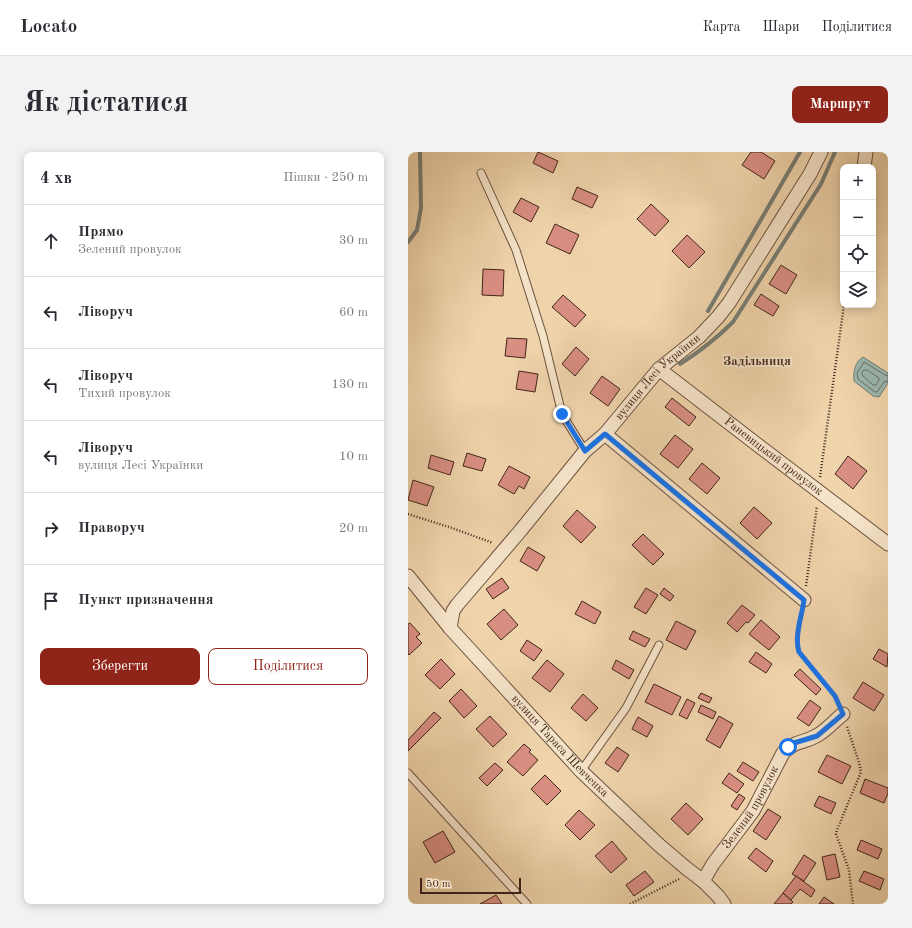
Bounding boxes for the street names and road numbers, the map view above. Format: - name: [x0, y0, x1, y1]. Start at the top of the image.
- street label: вулиця Лесі Українки: [613, 332, 703, 422]
- street label: Раневицький провулок: [722, 415, 825, 498]
- street label: вулиця Тараса Шевченка: [509, 693, 611, 799]
- street label: Зелений провулок: [720, 764, 781, 851]

